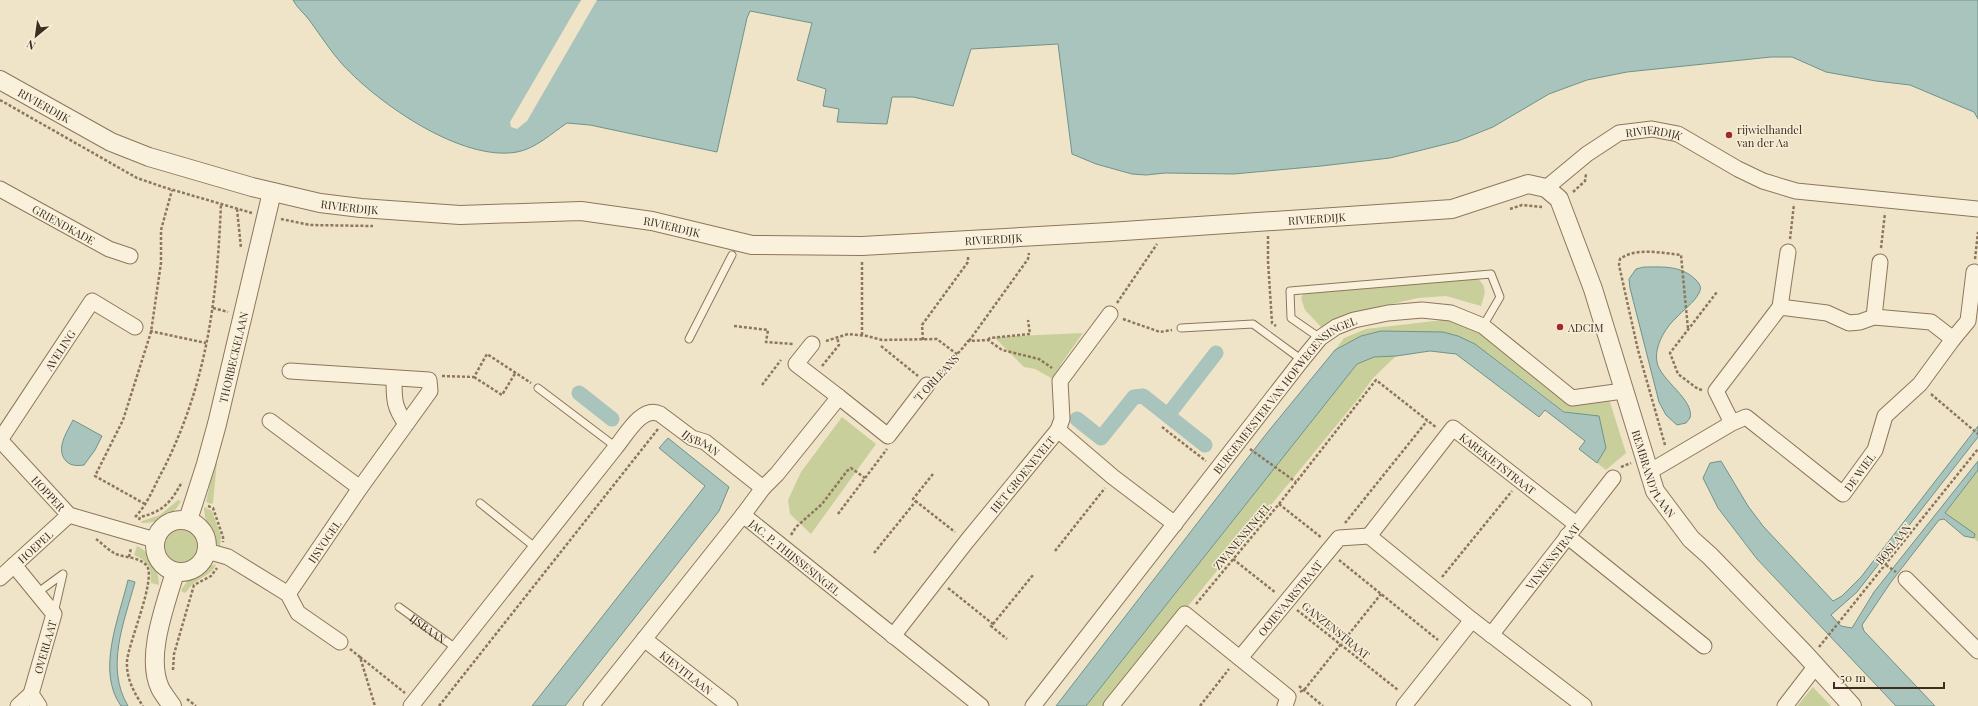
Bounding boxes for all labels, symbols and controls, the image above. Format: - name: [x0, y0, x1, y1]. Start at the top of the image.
- north arrow: [16, 16, 56, 56]
- text: N: [24, 37, 38, 54]
- street label: RIVIERDIJK: [16, 84, 74, 126]
- street label: RIVIERDIJK: [1625, 121, 1686, 143]
- place label: rijwielhandel van der Aa: [1736, 122, 1802, 150]
- marker: rijwielhandel van der Aa: [1724, 130, 1734, 140]
- street label: RIVIERDIJK: [320, 196, 380, 217]
- street label: GRIENDKADE: [30, 201, 98, 248]
- street label: RIVIERDIJK: [1288, 209, 1347, 227]
- street label: RIVIERDIJK: [643, 212, 703, 240]
- street label: RIVIERDIJK: [964, 229, 1024, 248]
- street label: THORBECKELAAN: [215, 310, 251, 404]
- street label: BURGEMEESTER VAN HOFWEGENSINGEL: [1209, 312, 1359, 477]
- place label: ADCIM: [1567, 320, 1604, 335]
- marker: ADCIM: [1555, 322, 1565, 332]
- street label: AVELING: [40, 327, 79, 374]
- street label: 'T ORLEANS: [910, 351, 962, 405]
- street label: IJSBAAN: [679, 426, 724, 459]
- street label: REMBRANDTLAAN: [1629, 428, 1680, 520]
- street label: KAREKIETSTRAAT: [1457, 429, 1539, 498]
- street label: HET GROENEVELT: [986, 433, 1058, 515]
- street label: DE WIEL: [1840, 449, 1878, 494]
- street label: HOPPER: [29, 472, 69, 515]
- street label: ZWANENSINGEL: [1210, 499, 1275, 573]
- street label: JAC. P. THIJSSESINGEL: [745, 515, 845, 599]
- street label: IJSVOGEL: [304, 516, 344, 566]
- street label: VINKENSTRAAT: [1521, 520, 1583, 593]
- street label: BOSLAAN: [1872, 520, 1914, 568]
- street label: HOEPEL: [14, 526, 56, 566]
- street label: OOIEVAARSTRAAT: [1254, 557, 1325, 639]
- street label: GANZENSTRAAT: [1299, 598, 1373, 662]
- street label: IJSBAAN: [407, 610, 450, 646]
- street label: OVERLAAT: [30, 618, 60, 676]
- street label: KIEVITLAAN: [657, 647, 716, 698]
- scale bar: [1834, 664, 1944, 690]
- text: 50 m: [1840, 669, 1866, 685]

